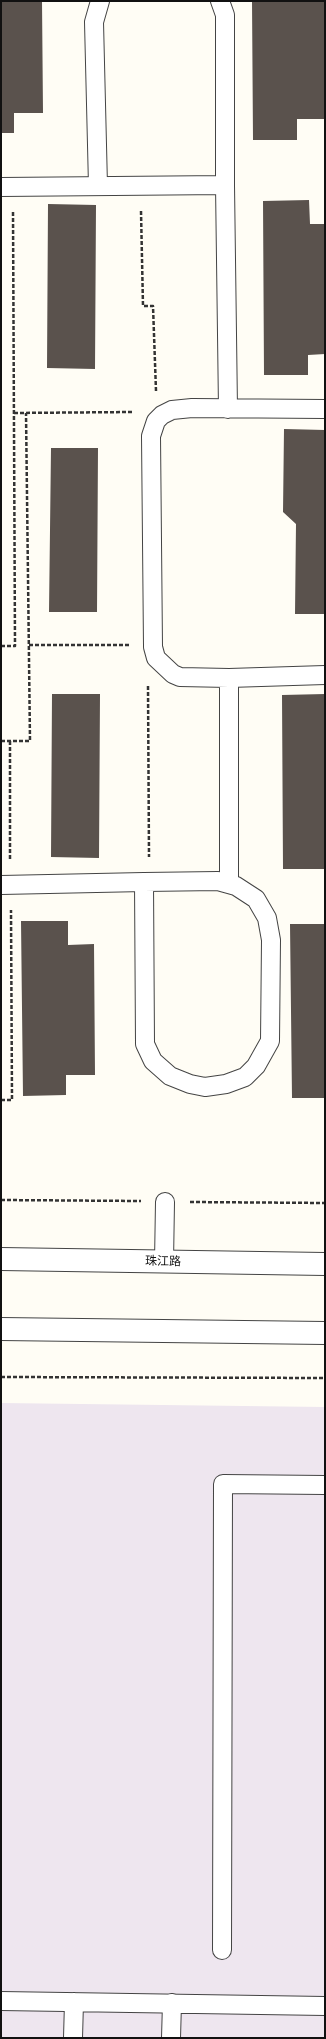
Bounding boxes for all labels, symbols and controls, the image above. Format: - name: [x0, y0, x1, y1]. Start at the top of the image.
- street label: 珠江路: [145, 1254, 181, 1270]

